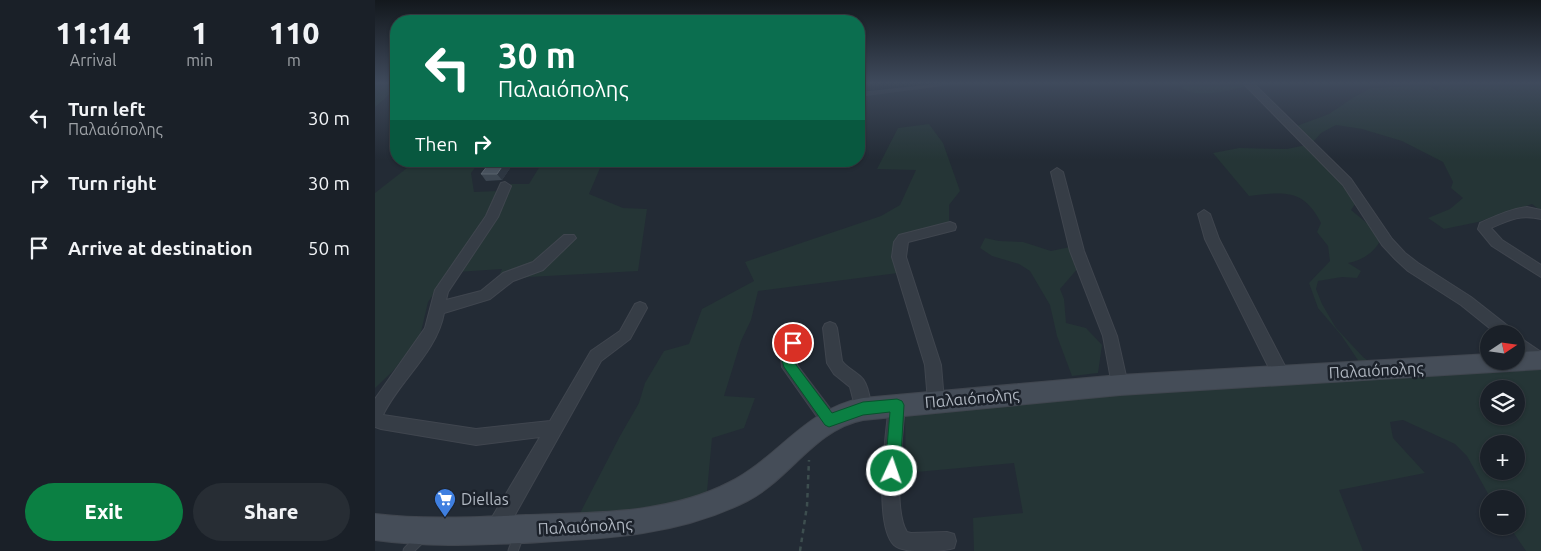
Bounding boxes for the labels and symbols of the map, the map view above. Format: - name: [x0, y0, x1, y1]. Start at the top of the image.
- pin: [772, 322, 814, 364]
- north arrow: [1480, 325, 1525, 370]
- street label: Παλαιόπολης: [1328, 359, 1424, 382]
- street label: Παλαιόπολης: [924, 385, 1020, 412]
- position arrow: [865, 444, 917, 496]
- supermarket icon: Diellas: [433, 487, 457, 518]
- place label: Diellas: [461, 490, 509, 508]
- street label: Παλαιόπολης: [537, 515, 633, 538]

